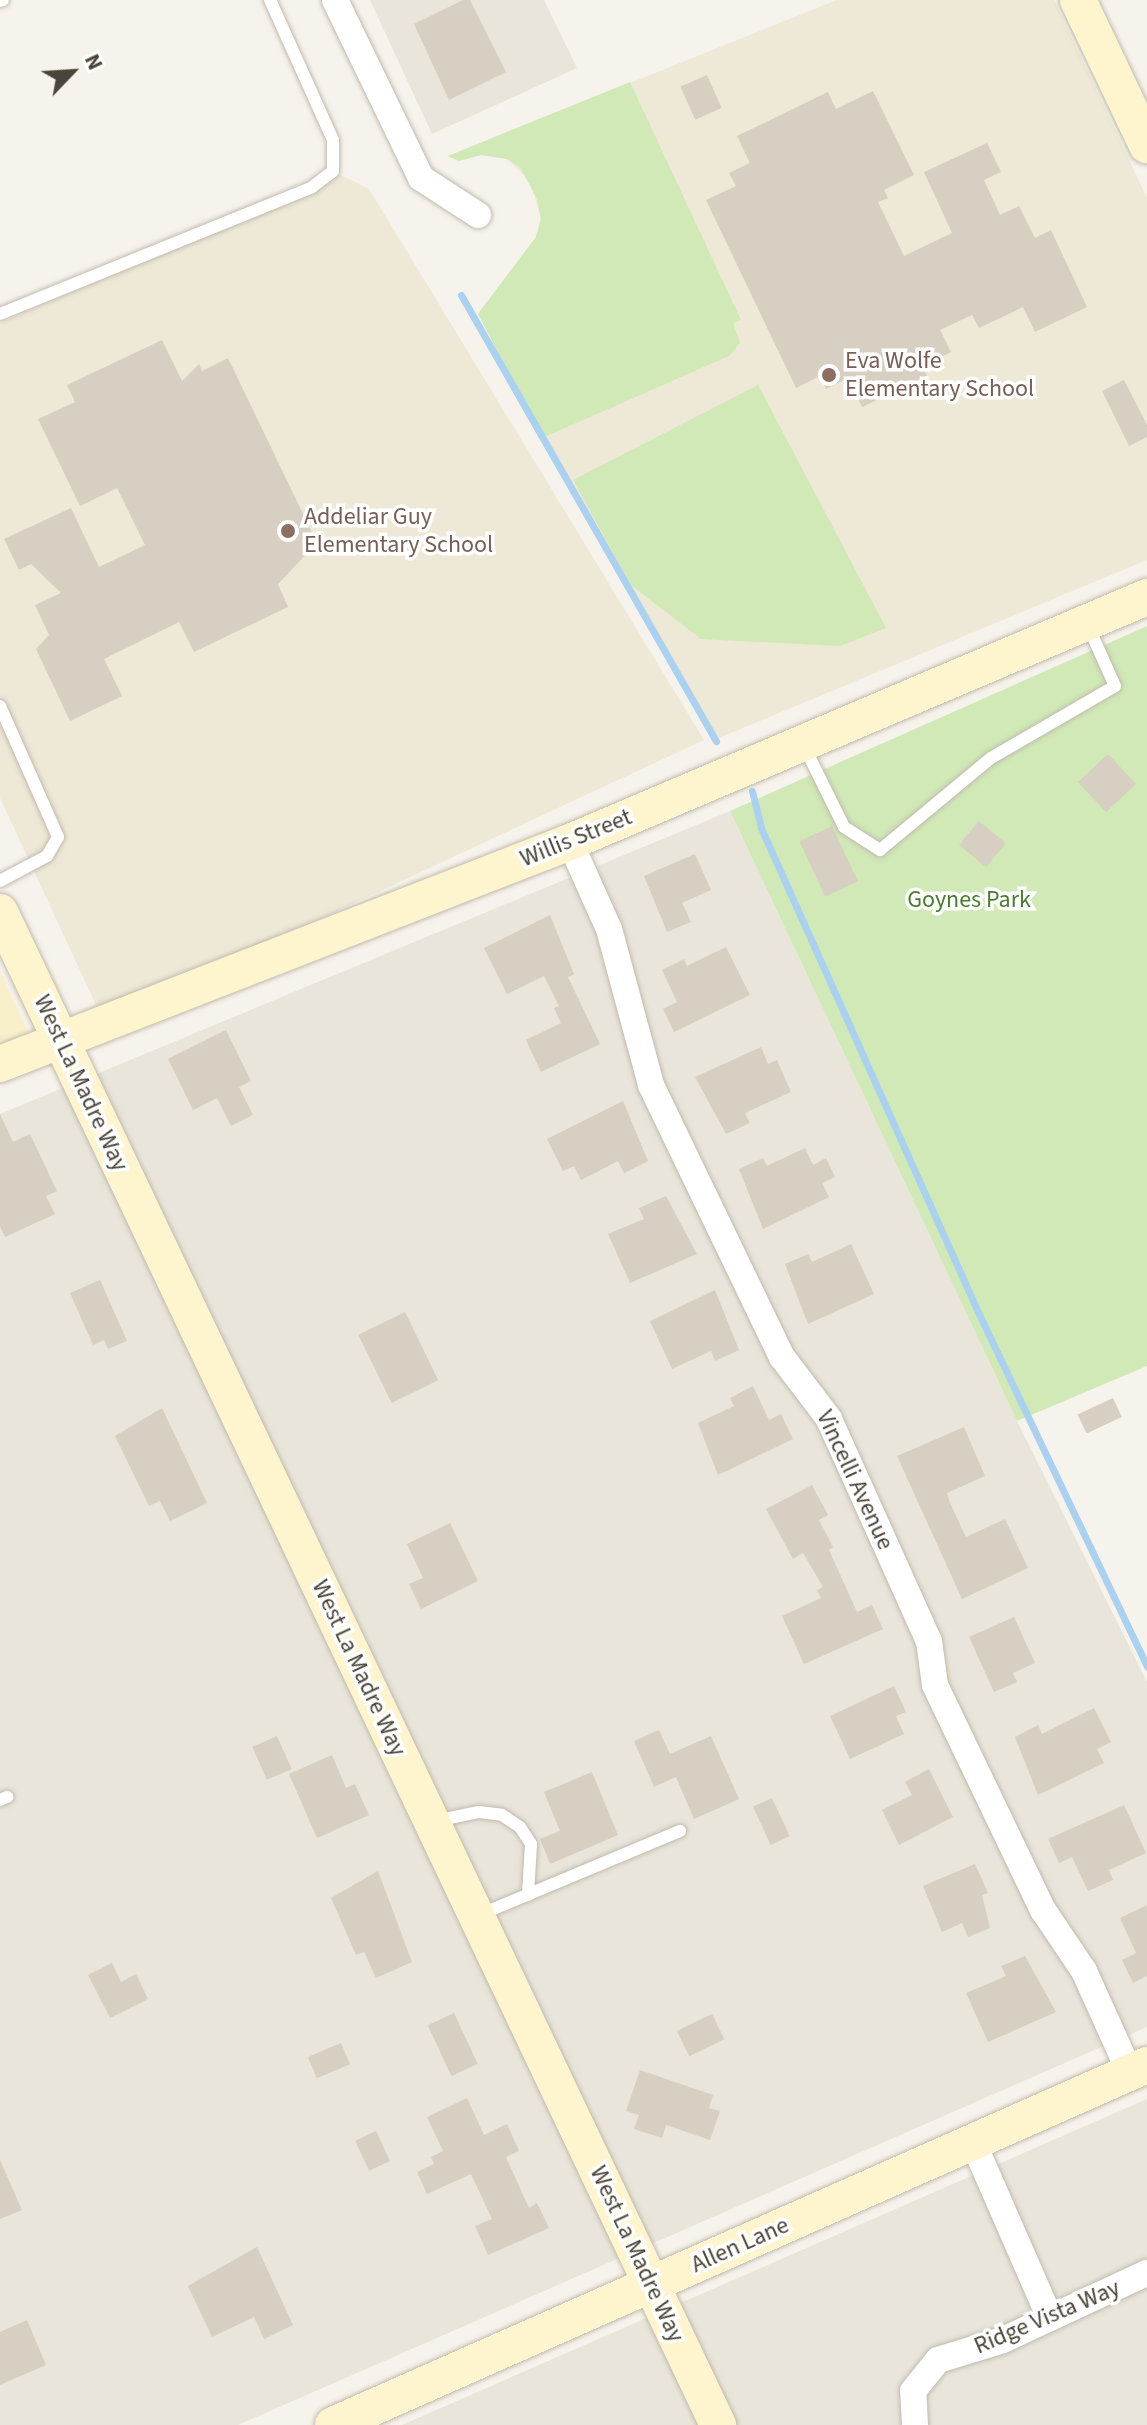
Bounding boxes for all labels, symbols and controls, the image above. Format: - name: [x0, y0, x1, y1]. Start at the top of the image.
- north arrow: [32, 32, 112, 112]
- text: N: [76, 48, 111, 75]
- place label: Eva Wolfe Elementary School: [845, 347, 1034, 403]
- marker: Eva Wolfe Elementary School: [820, 366, 838, 384]
- place label: Addeliar Guy Elementary School: [304, 503, 493, 559]
- marker: Addeliar Guy Elementary School: [279, 522, 297, 540]
- street label: Willis Street: [516, 803, 636, 873]
- park label: Goynes Park: [907, 886, 1031, 914]
- street label: West La Madre Way: [28, 990, 134, 1176]
- street label: Vincelli Avenue: [810, 1406, 900, 1554]
- street label: West La Madre Way: [306, 1575, 412, 1761]
- street label: West La Madre Way: [584, 2161, 690, 2347]
- street label: Allen Lane: [687, 2211, 793, 2279]
- street label: Ridge Vista Way: [970, 2273, 1124, 2361]

